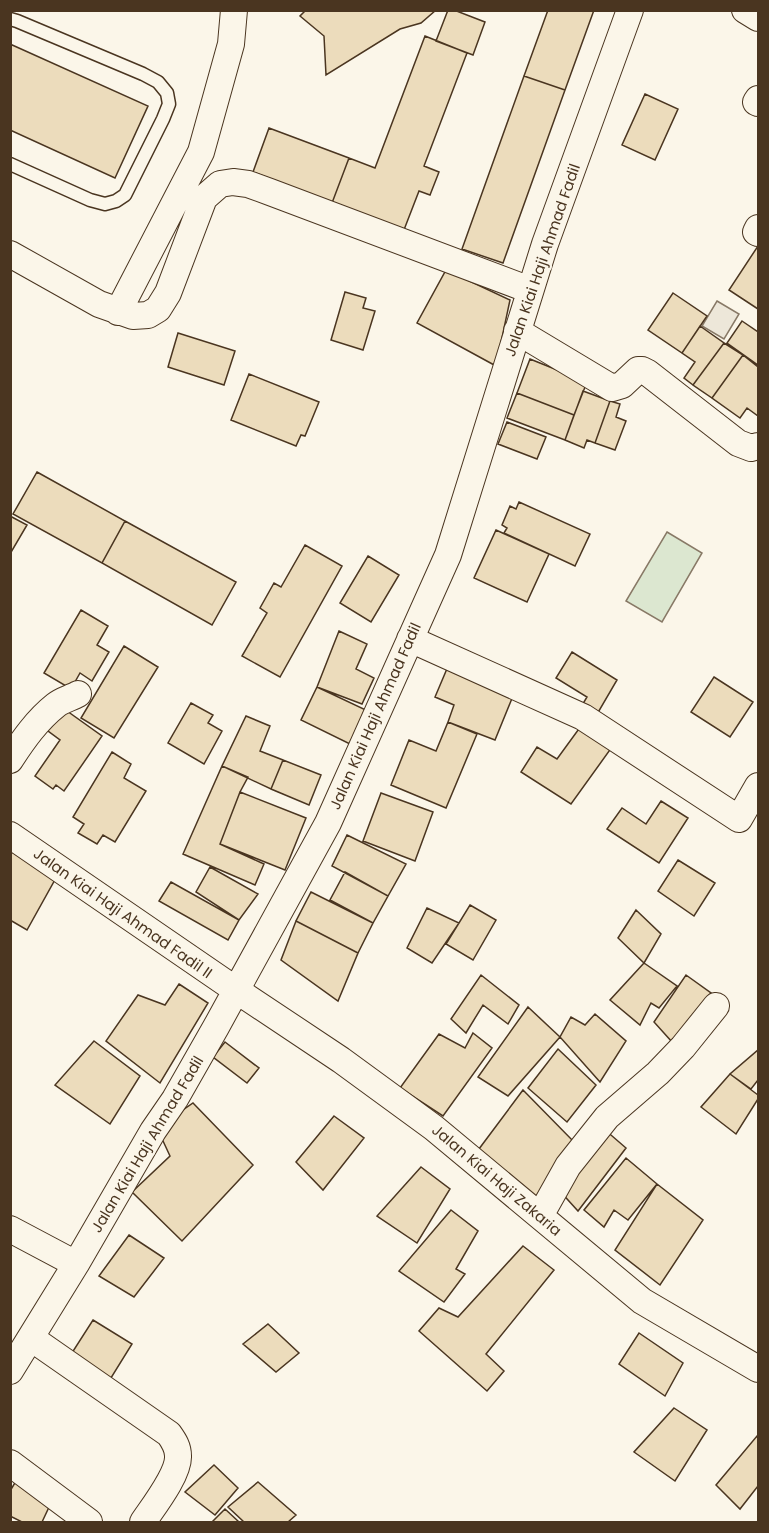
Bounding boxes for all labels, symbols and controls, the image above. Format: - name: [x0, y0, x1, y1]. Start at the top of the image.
- street label: Jalan Kiai Haji Ahmad Fadil: [499, 161, 585, 359]
- street label: Jalan Kiai Haji Ahmad Fadil: [324, 619, 426, 813]
- street label: Jalan Kiai Haji Ahmad Fadil II: [29, 843, 217, 983]
- street label: Jalan Kiai Haji Ahmad Fadil: [86, 1052, 208, 1236]
- street label: Jalan Kiai Haji Zakaria: [428, 1119, 566, 1241]

